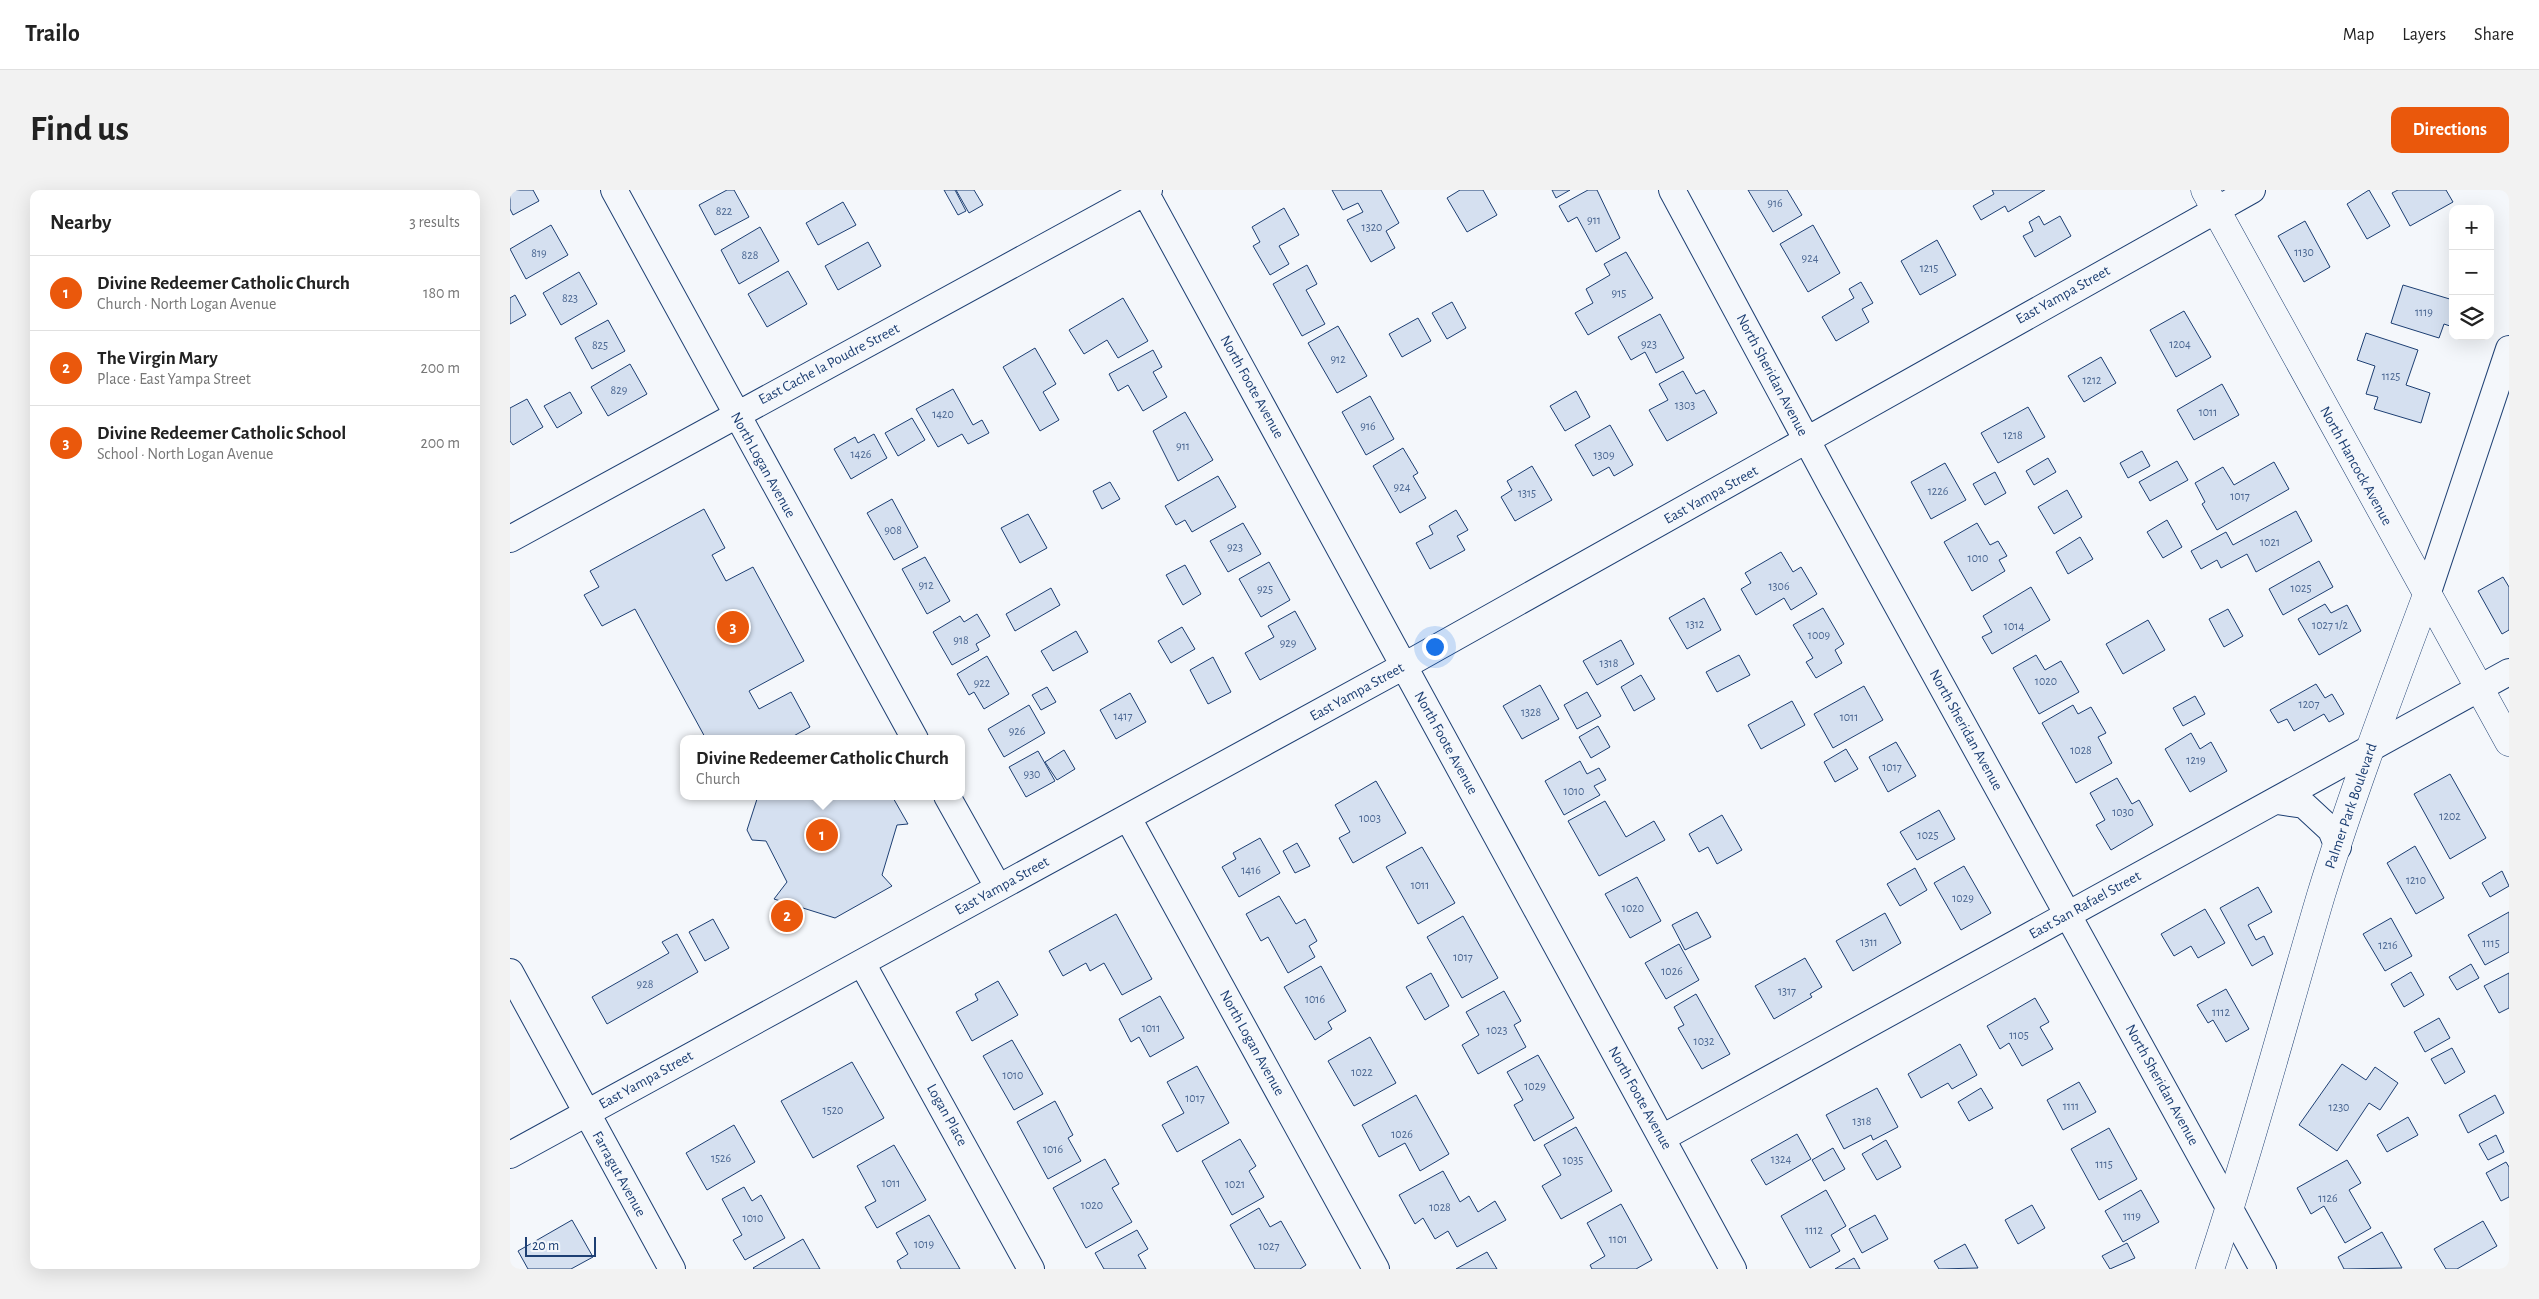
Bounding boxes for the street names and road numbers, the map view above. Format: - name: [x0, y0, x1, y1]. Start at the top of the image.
- street label: East Yampa Street: [2014, 263, 2113, 327]
- street label: North Sheridan Avenue: [1734, 312, 1811, 438]
- street label: East Cache la Poudre Street: [756, 320, 902, 407]
- street label: North Foote Avenue: [1217, 333, 1287, 441]
- street label: North Hancock Avenue: [2317, 404, 2395, 528]
- street label: North Logan Avenue: [728, 410, 798, 520]
- street label: East Yampa Street: [1662, 463, 1761, 527]
- street label: East Yampa Street: [1308, 660, 1407, 724]
- street label: North Sheridan Avenue: [1927, 667, 2005, 793]
- street label: North Foote Avenue: [1411, 689, 1481, 797]
- street label: Palmer Park Boulevard: [2322, 741, 2380, 871]
- street label: East Yampa Street: [953, 854, 1052, 918]
- street label: East San Rafael Street: [2027, 868, 2143, 942]
- street label: North Logan Avenue: [1217, 988, 1287, 1098]
- street label: North Sheridan Avenue: [2123, 1022, 2201, 1148]
- street label: North Foote Avenue: [1605, 1044, 1675, 1152]
- street label: East Yampa Street: [597, 1048, 696, 1112]
- street label: Logan Place: [924, 1081, 970, 1149]
- street label: Farragut Avenue: [589, 1129, 649, 1219]

